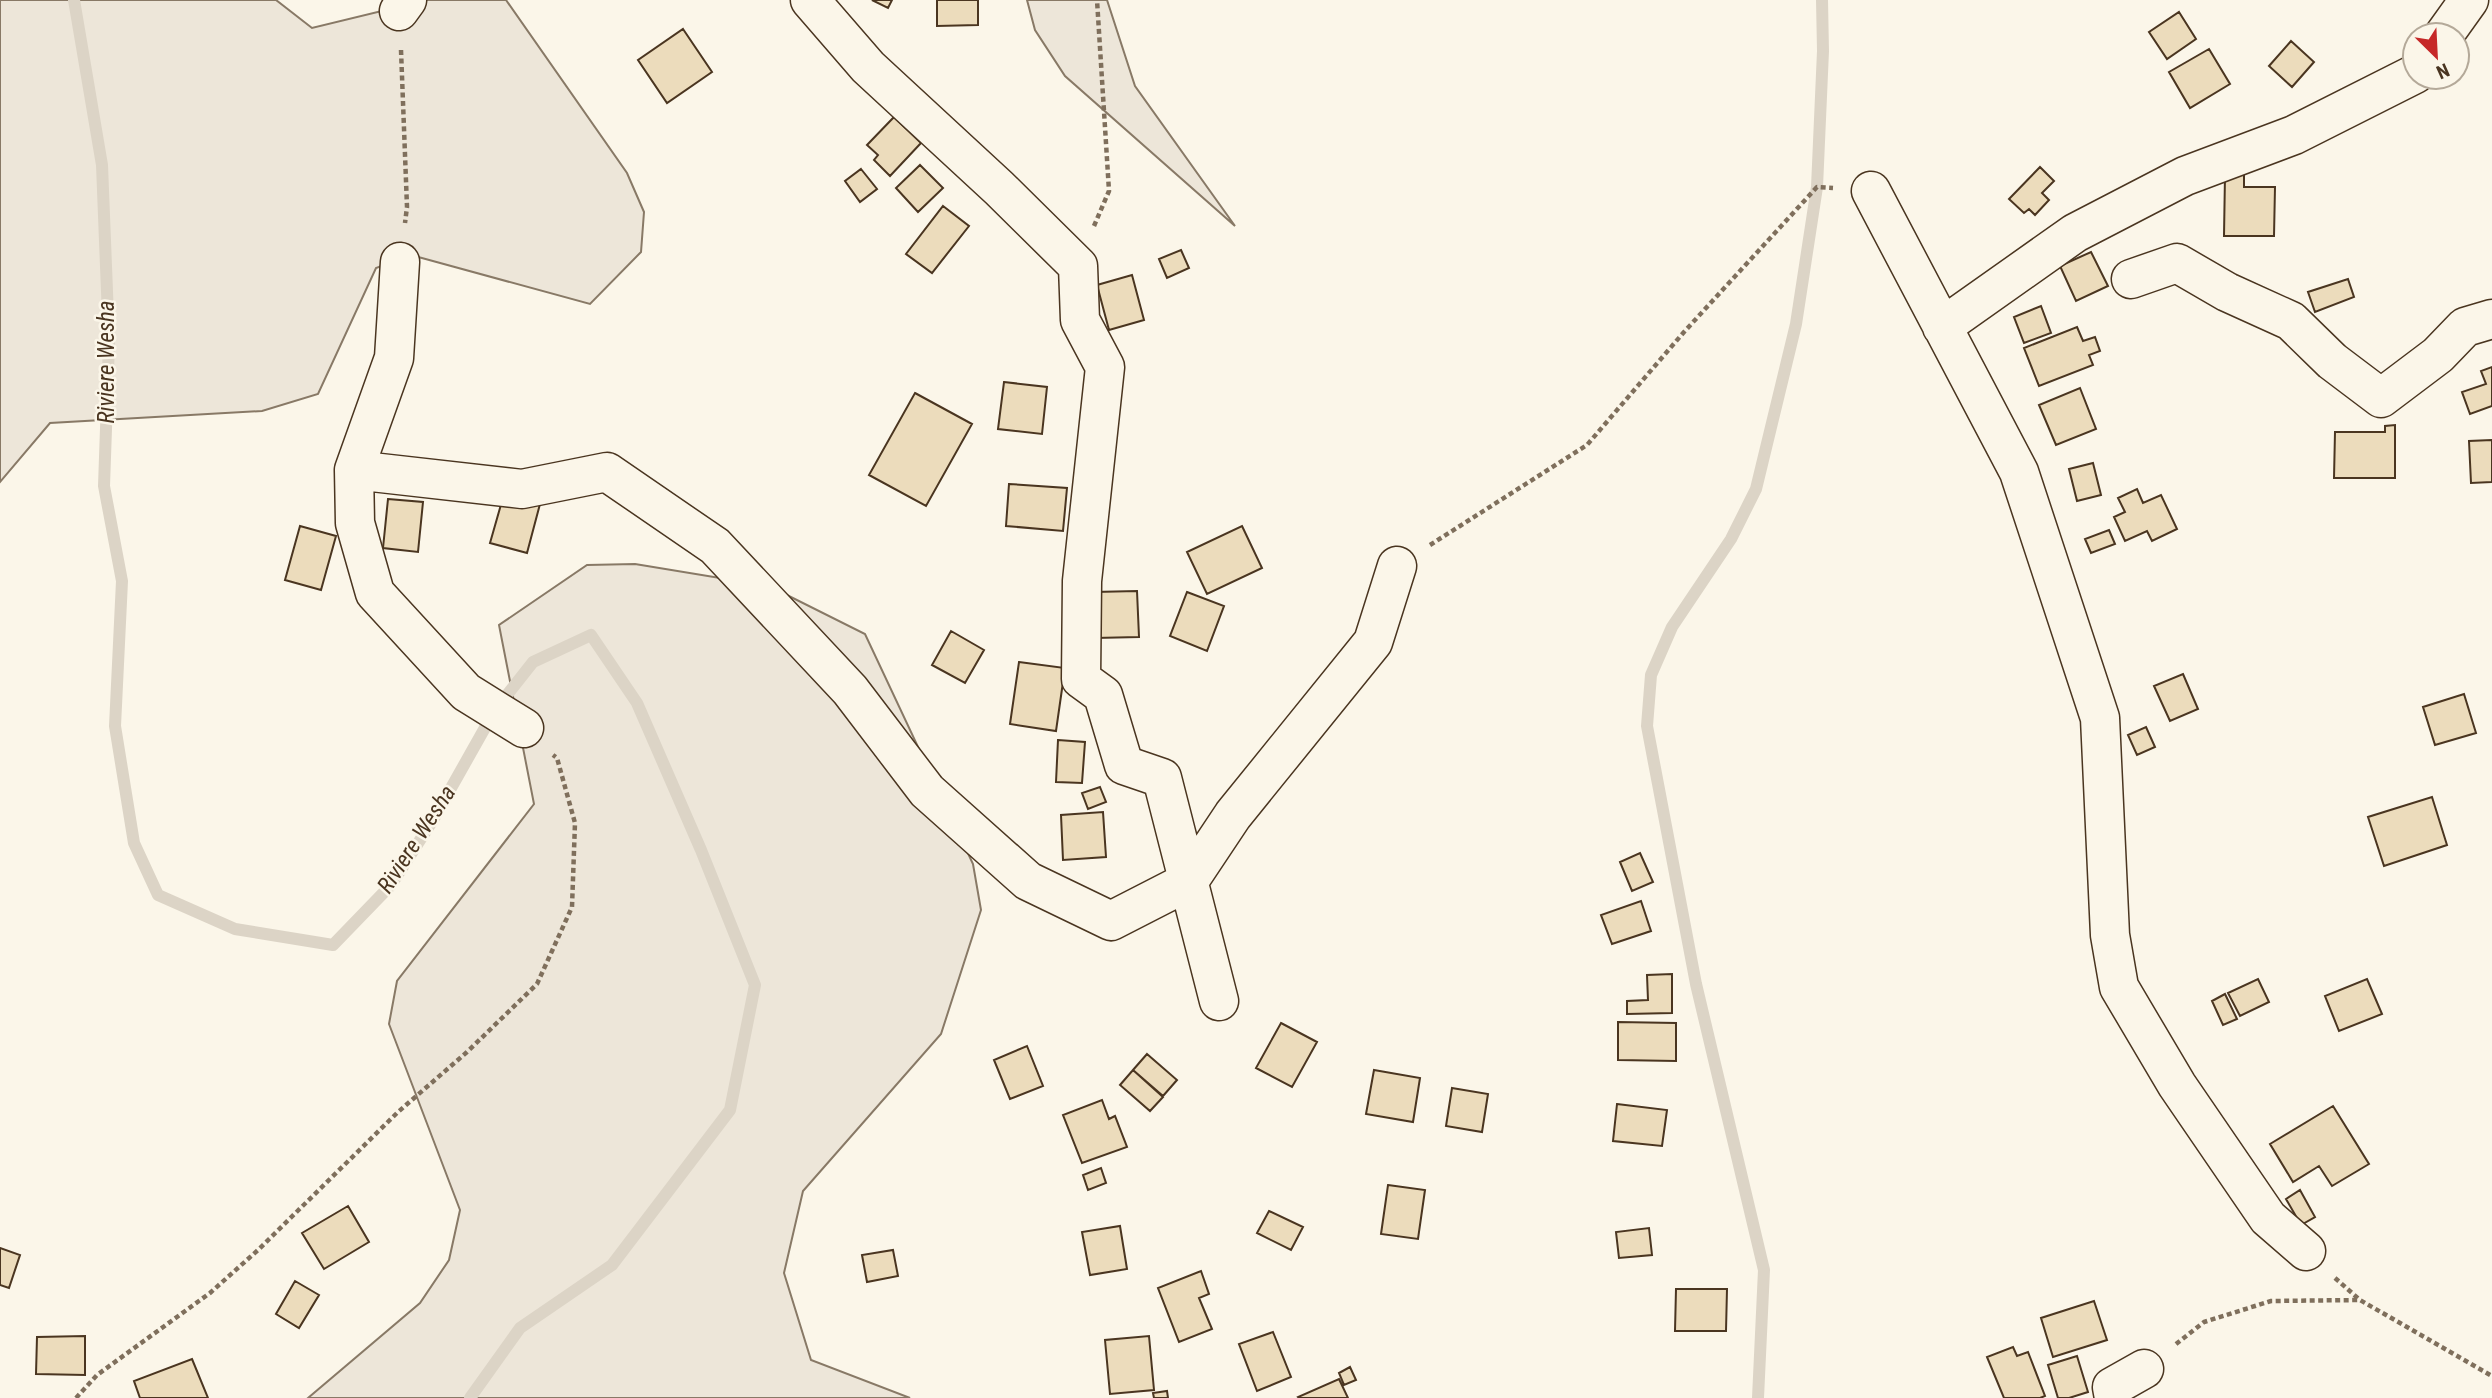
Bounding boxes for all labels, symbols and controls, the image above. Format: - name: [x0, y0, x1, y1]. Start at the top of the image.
- north arrow: [2401, 21, 2471, 91]
- text: N: [2433, 58, 2453, 84]
- water label: Riviere Wesha: [93, 300, 120, 424]
- water label: Riviere Wesha: [372, 780, 461, 898]

